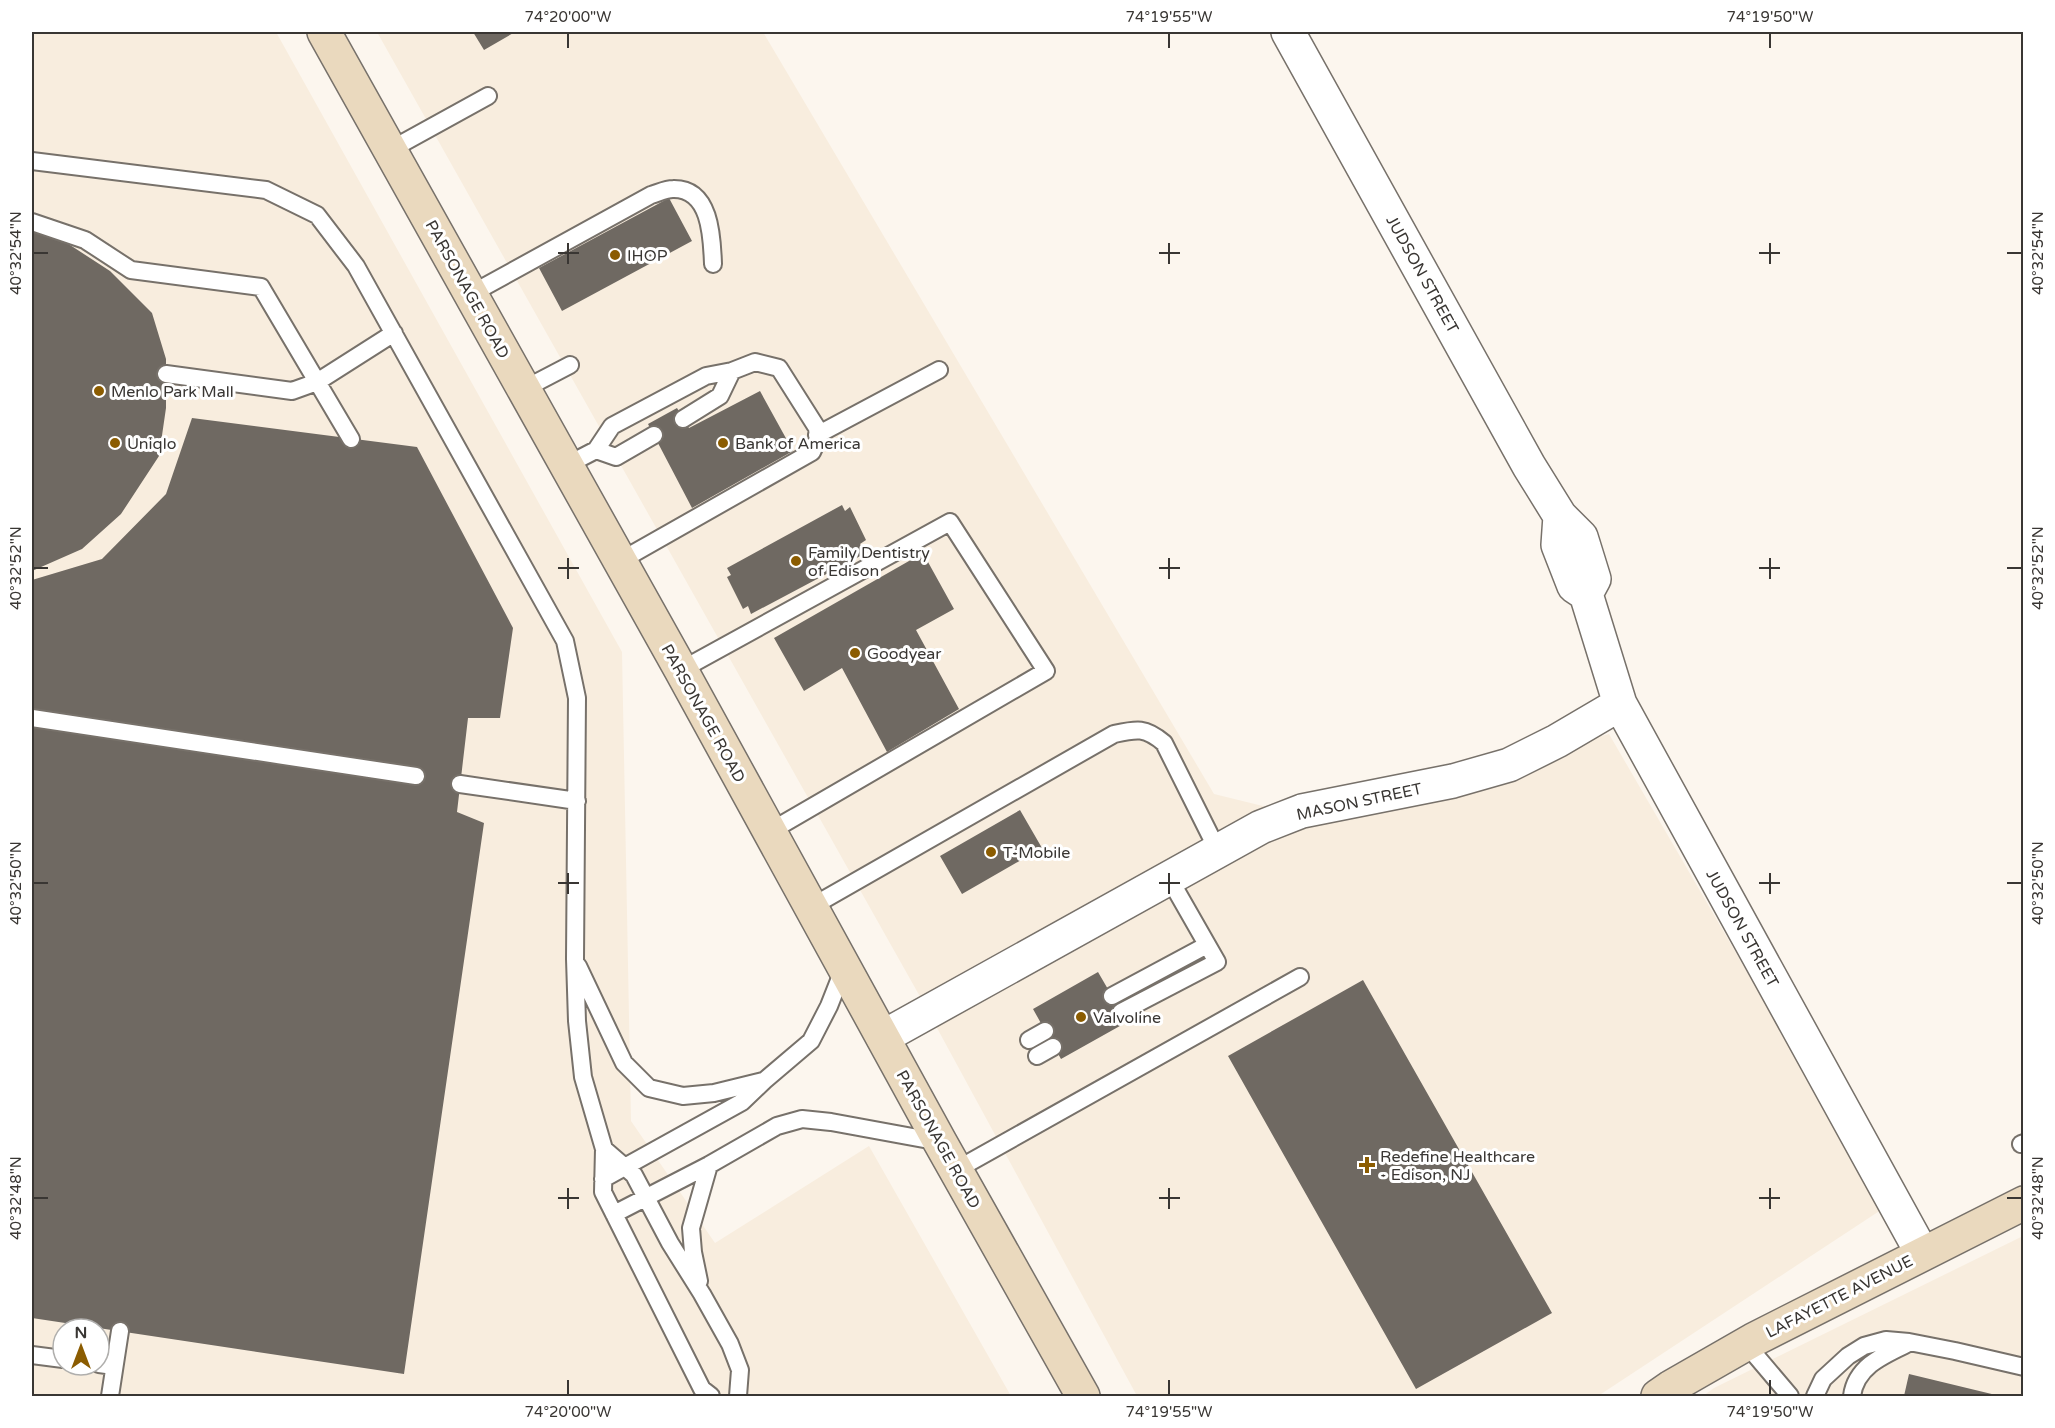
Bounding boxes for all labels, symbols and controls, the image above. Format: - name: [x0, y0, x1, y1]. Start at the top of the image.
- text: 74°20'00"W: [525, 8, 611, 26]
- text: 74°19'55"W: [1126, 8, 1212, 26]
- text: 74°19'50"W: [1727, 8, 1813, 26]
- text: 40°32'54"N: [7, 211, 25, 295]
- text: 40°32'54"N: [2029, 211, 2047, 295]
- street label: JUDSON STREET: [1381, 212, 1463, 337]
- street label: PARSONAGE ROAD: [421, 217, 514, 362]
- place label: IHOP: [627, 246, 668, 266]
- marker: IHOP: [608, 248, 622, 262]
- place label: Menlo Park Mall: [111, 382, 234, 402]
- marker: Menlo Park Mall: [92, 384, 106, 398]
- place label: Uniqlo: [127, 434, 176, 454]
- place label: Bank of America: [735, 434, 861, 454]
- marker: Uniqlo: [108, 436, 122, 450]
- marker: Bank of America: [716, 436, 730, 450]
- text: 40°32'52"N: [7, 526, 25, 610]
- text: 40°32'52"N: [2029, 526, 2047, 610]
- place label: Family Dentistry of Edison: [808, 543, 930, 581]
- marker: Family Dentistry of Edison: [789, 554, 803, 568]
- street label: PARSONAGE ROAD: [657, 641, 750, 786]
- place label: Goodyear: [867, 644, 942, 664]
- marker: Goodyear: [848, 646, 862, 660]
- street label: MASON STREET: [1295, 779, 1424, 825]
- text: 40°32'50"N: [7, 841, 25, 925]
- text: 40°32'50"N: [2029, 841, 2047, 925]
- place label: T-Mobile: [1003, 843, 1070, 863]
- marker: T-Mobile: [984, 845, 998, 859]
- street label: JUDSON STREET: [1701, 866, 1783, 991]
- place label: Valvoline: [1093, 1008, 1161, 1028]
- marker: Valvoline: [1074, 1010, 1088, 1024]
- street label: PARSONAGE ROAD: [892, 1067, 985, 1212]
- place label: Redefine Healthcare - Edison, NJ: [1380, 1147, 1535, 1185]
- text: 40°32'48"N: [7, 1156, 25, 1240]
- marker: Redefine Healthcare - Edison, NJ: [1358, 1156, 1376, 1174]
- text: 40°32'48"N: [2029, 1156, 2047, 1240]
- street label: LAFAYETTE AVENUE: [1762, 1251, 1916, 1343]
- north arrow: [51, 1317, 111, 1377]
- text: N: [75, 1323, 87, 1343]
- text: 74°20'00"W: [525, 1403, 611, 1421]
- text: 74°19'55"W: [1126, 1403, 1212, 1421]
- text: 74°19'50"W: [1727, 1403, 1813, 1421]

